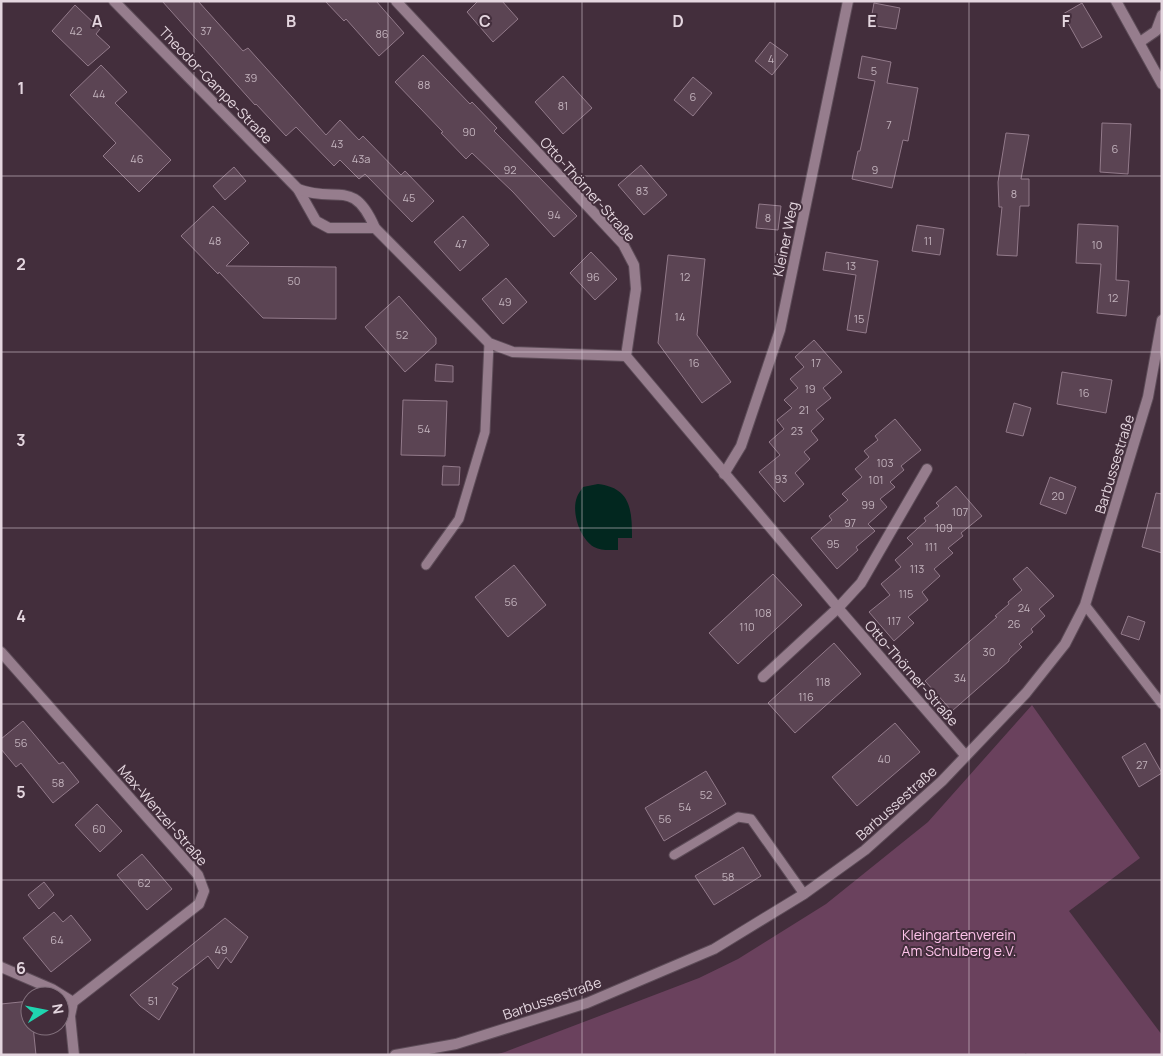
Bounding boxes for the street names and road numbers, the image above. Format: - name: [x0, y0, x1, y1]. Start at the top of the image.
- street label: Theodor-Gampe-Straße: [155, 22, 277, 148]
- street label: Otto-Thörner-Straße: [536, 133, 640, 245]
- street label: Kleiner Weg: [768, 200, 802, 278]
- street label: Barbussestraße: [1090, 412, 1138, 516]
- street label: Otto-Thörner-Straße: [861, 616, 963, 730]
- street label: Max-Wenzel-Straße: [114, 760, 212, 870]
- street label: Barbussestraße: [851, 761, 941, 845]
- street label: Barbussestraße: [500, 972, 604, 1024]

